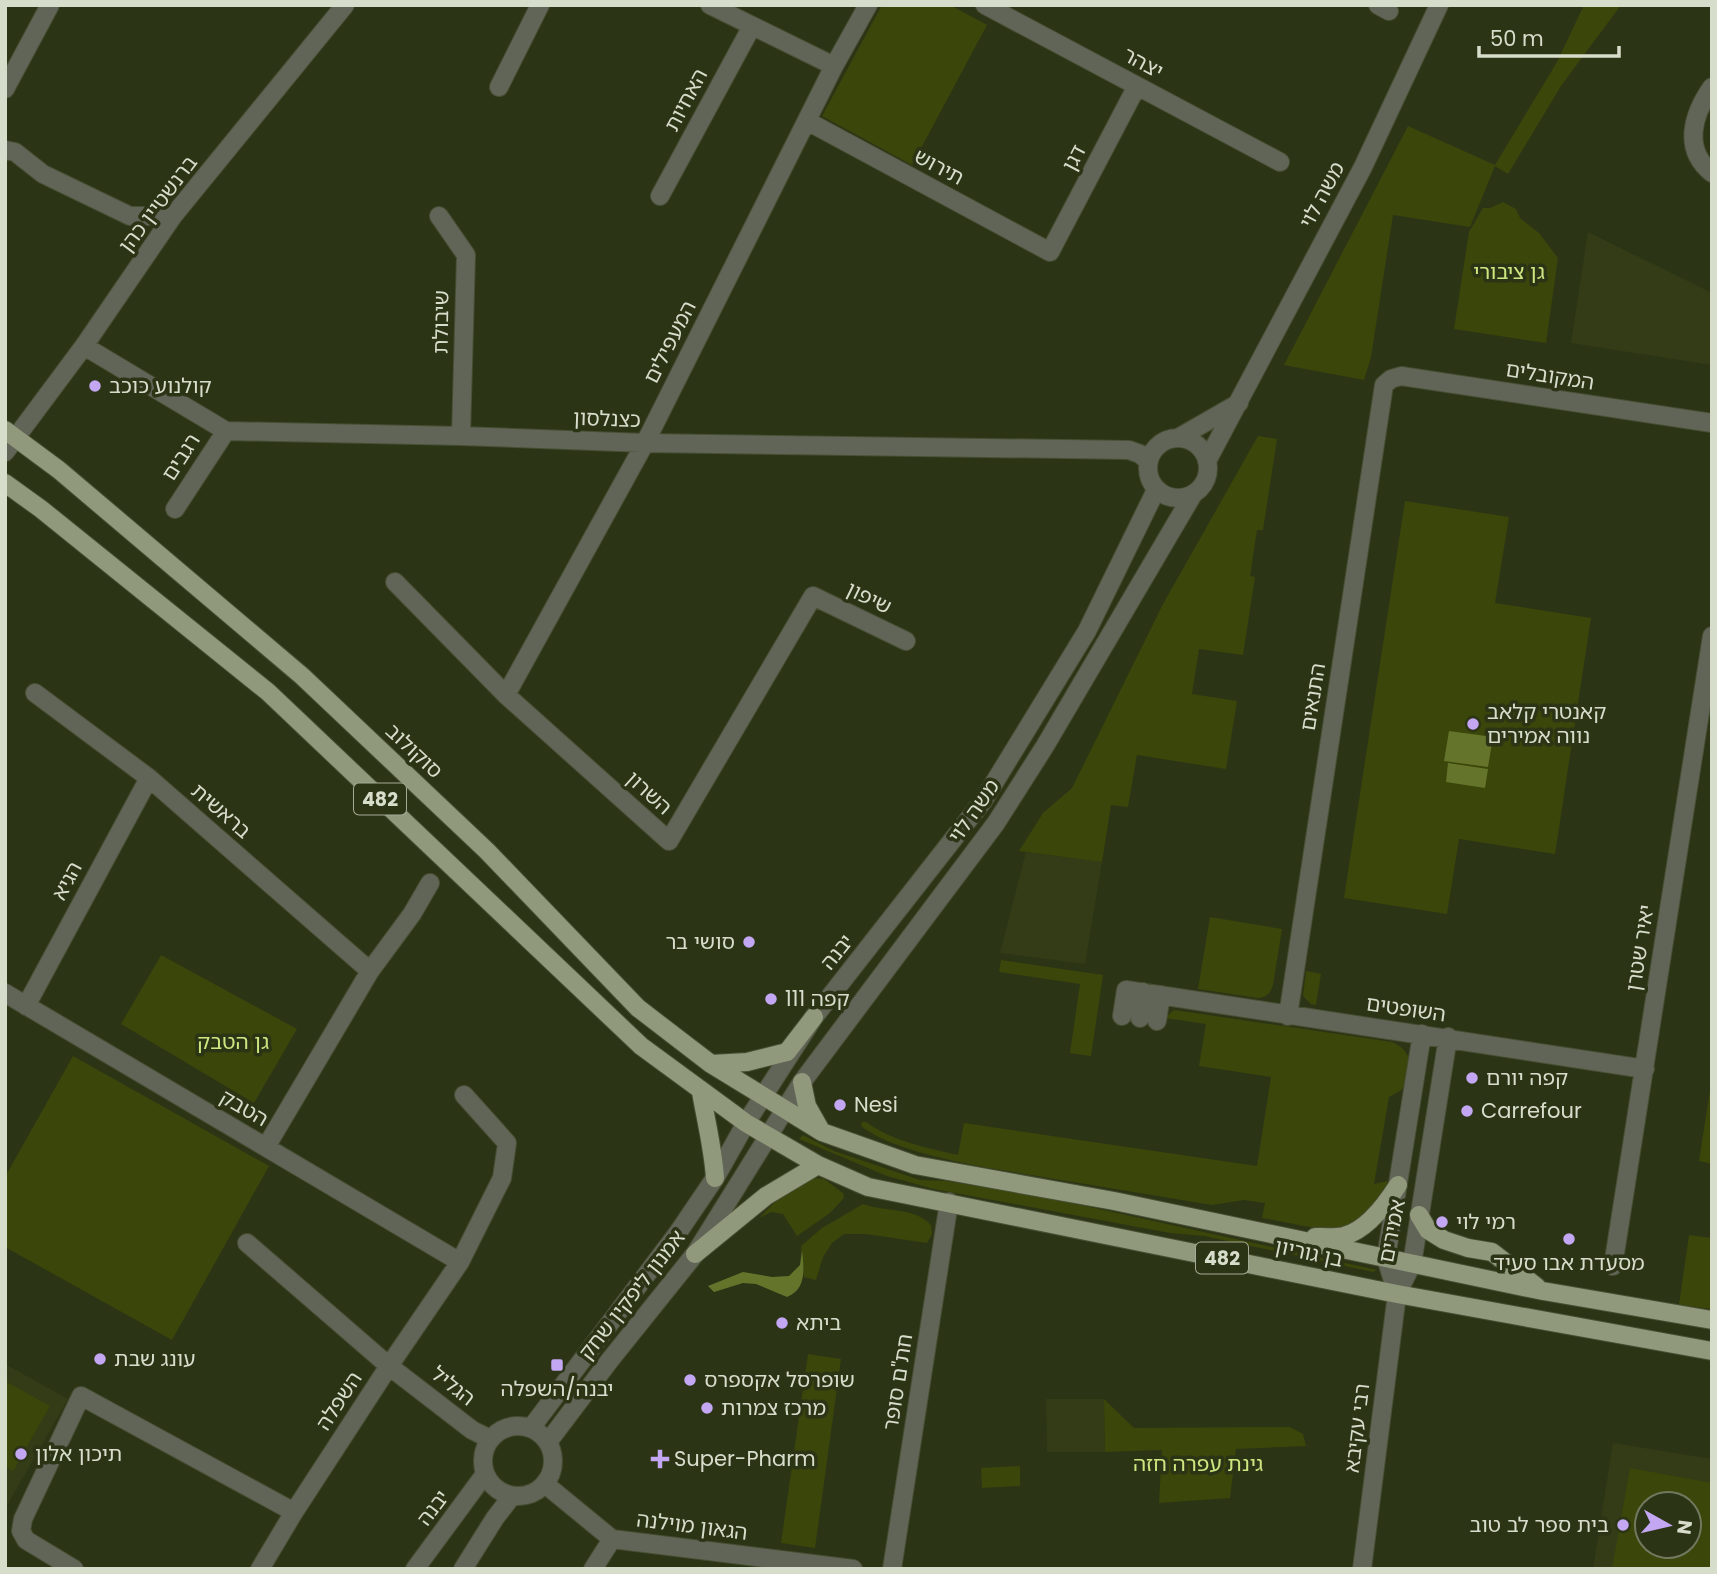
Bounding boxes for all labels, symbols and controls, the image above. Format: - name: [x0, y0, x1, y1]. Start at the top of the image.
- scale bar: [1479, 14, 1619, 58]
- text: 50 m: [1490, 24, 1544, 53]
- street label: יצהר: [1118, 40, 1169, 85]
- street label: האחיות: [657, 63, 714, 136]
- street label: דגן: [1055, 139, 1093, 176]
- street label: תירוש: [909, 141, 969, 192]
- street label: ברנשטיין כהן: [111, 149, 204, 258]
- street label: משה לוי: [1292, 156, 1351, 233]
- park label: גן ציבורי: [1473, 257, 1545, 286]
- street label: שיבולת: [425, 290, 456, 354]
- street label: המעפילים: [636, 295, 703, 388]
- street label: המקובלים: [1504, 354, 1596, 397]
- place label: קולנוע כוכב: [109, 371, 212, 400]
- marker: קולנוע כוכב: [87, 378, 103, 394]
- street label: כצנלסון: [573, 403, 641, 434]
- street label: רגבים: [155, 428, 207, 486]
- street label: שיפון: [842, 574, 897, 621]
- street label: התנאים: [1293, 661, 1332, 733]
- place label: קאנטרי קלאב נווה אמירים: [1487, 697, 1606, 750]
- marker: קאנטרי קלאב נווה אמירים: [1465, 716, 1481, 732]
- street label: סוקולוב: [379, 717, 449, 785]
- street label: השרון: [620, 764, 679, 821]
- street label: משה לוי: [941, 773, 1006, 848]
- street label: בראשית: [185, 776, 258, 845]
- road number: 482: [354, 784, 406, 814]
- street label: הגיא: [44, 856, 89, 905]
- street label: יאיר שטרן: [1618, 902, 1661, 993]
- place label: סושי בר: [666, 927, 735, 956]
- street label: יבנה: [813, 928, 860, 976]
- marker: סושי בר: [741, 934, 757, 950]
- place label: קפה 111: [785, 984, 850, 1013]
- street label: השופטים: [1364, 989, 1448, 1028]
- marker: קפה 111: [763, 991, 779, 1007]
- park label: גן הטבק: [197, 1027, 269, 1056]
- place label: קפה יורם: [1486, 1063, 1568, 1092]
- marker: קפה יורם: [1464, 1070, 1480, 1086]
- street label: הטבק: [215, 1082, 274, 1133]
- place label: Nesi: [854, 1090, 898, 1119]
- place label: Carrefour: [1481, 1096, 1582, 1125]
- marker: Nesi: [832, 1097, 848, 1113]
- marker: Carrefour: [1459, 1103, 1475, 1119]
- street label: אמירים: [1371, 1197, 1412, 1265]
- place label: רמי לוי: [1456, 1207, 1516, 1236]
- marker: רמי לוי: [1434, 1214, 1450, 1230]
- street label: אמנון ליפקין שחק: [572, 1224, 692, 1366]
- street label: בן גוריון: [1272, 1231, 1346, 1274]
- marker: מסעדת אבו סעיד: [1561, 1231, 1577, 1247]
- road number: 482: [1196, 1242, 1248, 1274]
- place label: מסעדת אבו סעיד: [1493, 1248, 1645, 1277]
- place label: ביתא: [796, 1308, 841, 1337]
- marker: ביתא: [774, 1315, 790, 1331]
- street label: חת"ם סופר: [876, 1332, 919, 1432]
- place label: עונג שבת: [114, 1344, 195, 1373]
- marker: עונג שבת: [92, 1351, 108, 1367]
- marker: יבנה/השפלה: [549, 1357, 565, 1373]
- street label: הגליל: [425, 1359, 481, 1412]
- place label: שופרסל אקספרס: [704, 1365, 855, 1394]
- street label: השפלה: [309, 1366, 368, 1436]
- marker: שופרסל אקספרס: [682, 1372, 698, 1388]
- place label: יבנה/השפלה: [501, 1374, 613, 1403]
- street label: רבי עקיבא: [1337, 1382, 1376, 1474]
- place label: מרכז צמרות: [721, 1393, 826, 1422]
- marker: מרכז צמרות: [699, 1400, 715, 1416]
- place label: תיכון אלון: [35, 1439, 122, 1468]
- place label: Super-Pharm: [674, 1444, 816, 1473]
- marker: תיכון אלון: [13, 1446, 29, 1462]
- park label: גינת עפרה חזה: [1133, 1449, 1263, 1478]
- marker: Super-Pharm: [652, 1451, 668, 1467]
- street label: יבנה: [410, 1484, 456, 1532]
- north arrow: [1633, 1490, 1703, 1560]
- street label: הגאון מוילנה: [635, 1504, 749, 1547]
- place label: בית ספר לב טוב: [1470, 1510, 1609, 1539]
- marker: בית ספר לב טוב: [1615, 1517, 1631, 1533]
- text: N: [1670, 1518, 1699, 1536]

